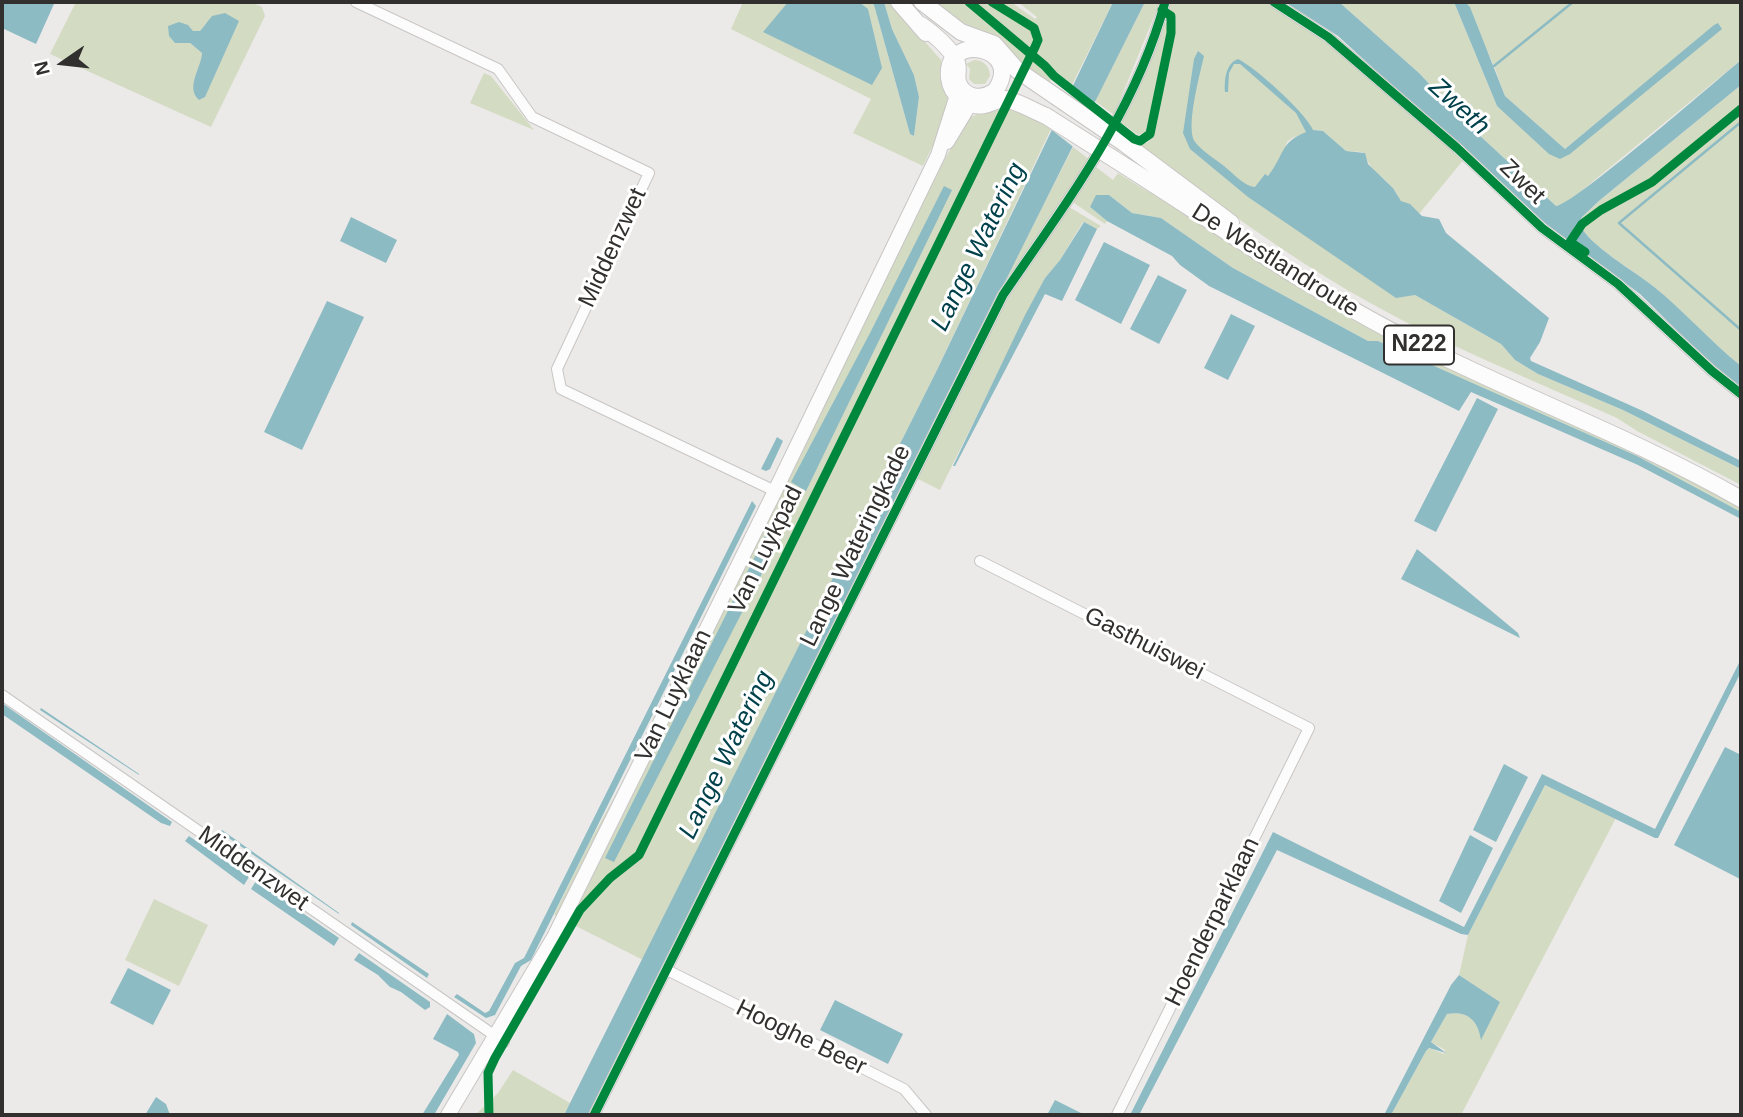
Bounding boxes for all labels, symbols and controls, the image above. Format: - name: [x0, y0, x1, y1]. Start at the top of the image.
- north arrow: [28, 28, 98, 98]
- text: N: [30, 59, 54, 77]
- water label: Zweth: [1422, 72, 1496, 142]
- street label: Zwet: [1493, 154, 1551, 210]
- water label: Lange Watering: [925, 158, 1033, 336]
- street label: Middenzwet: [573, 184, 653, 312]
- street label: De Westlandroute: [1186, 198, 1364, 324]
- road number: N222: [1384, 326, 1454, 364]
- street label: Lange Wateringkade: [795, 441, 917, 651]
- street label: Van Luykpad: [723, 482, 809, 618]
- street label: Gasthuiswei: [1079, 601, 1209, 687]
- street label: Van Luyklaan: [630, 625, 718, 767]
- water label: Lange Watering: [673, 666, 781, 844]
- street label: Middenzwet: [192, 820, 314, 918]
- street label: Hoenderparklaan: [1160, 833, 1266, 1011]
- street label: Hooghe Beer: [731, 994, 871, 1082]

